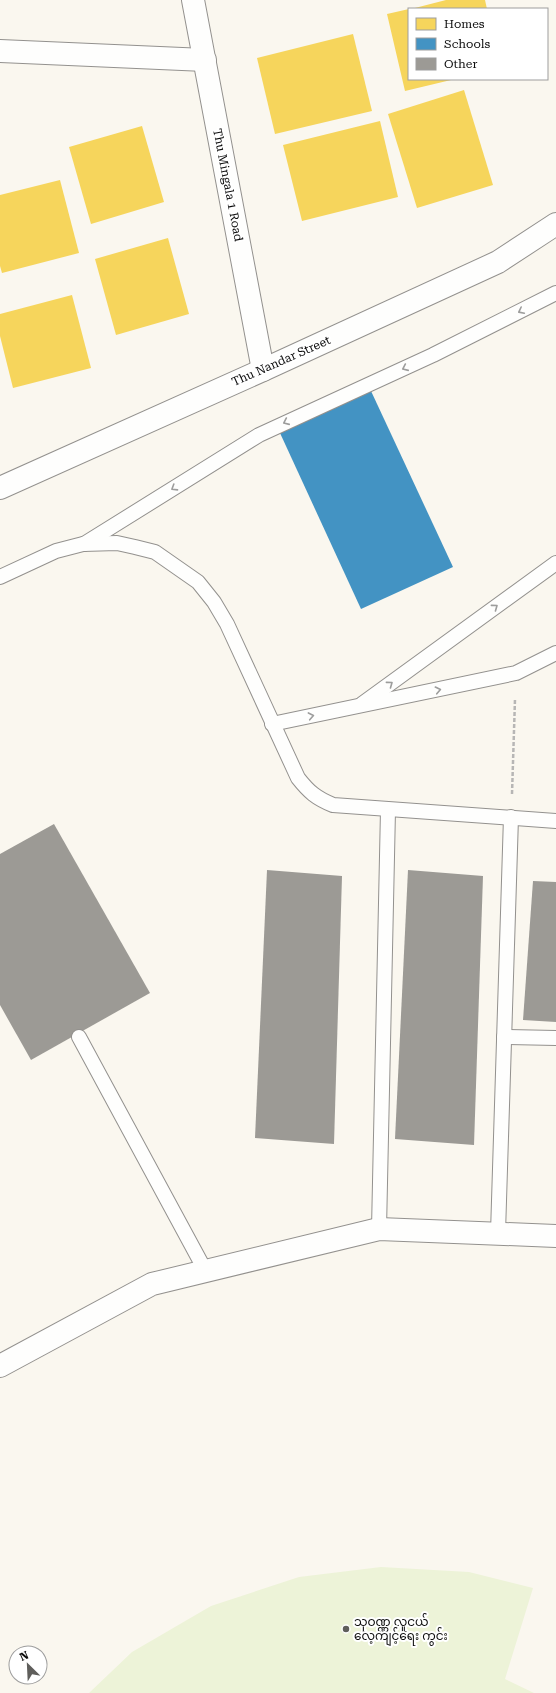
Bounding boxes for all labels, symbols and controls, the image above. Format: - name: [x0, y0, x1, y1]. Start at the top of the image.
- legend: [408, 8, 548, 80]
- text: Homes: [444, 17, 485, 31]
- text: Schools: [444, 37, 491, 51]
- text: Other: [444, 57, 477, 71]
- street label: Thu Mingala 1 Road: [210, 127, 246, 243]
- one-way arrow: [518, 306, 525, 314]
- street label: Thu Nandar Street: [230, 333, 333, 389]
- one-way arrow: [401, 363, 409, 371]
- one-way arrow: [283, 417, 291, 425]
- one-way arrow: [171, 483, 178, 490]
- one-way arrow: [490, 605, 497, 612]
- one-way arrow: [385, 681, 392, 688]
- one-way arrow: [435, 686, 441, 694]
- one-way arrow: [307, 713, 314, 721]
- place label: သုဝဏ္ဏ လူငယ် လေ့ကျင့်ရေး ကွင်း: [354, 1613, 448, 1646]
- marker: သုဝဏ္ဏ လူငယ် လေ့ကျင့်ရေး ကွင်း: [341, 1624, 351, 1634]
- north arrow: [8, 1645, 48, 1685]
- text: N: [18, 1648, 31, 1664]

